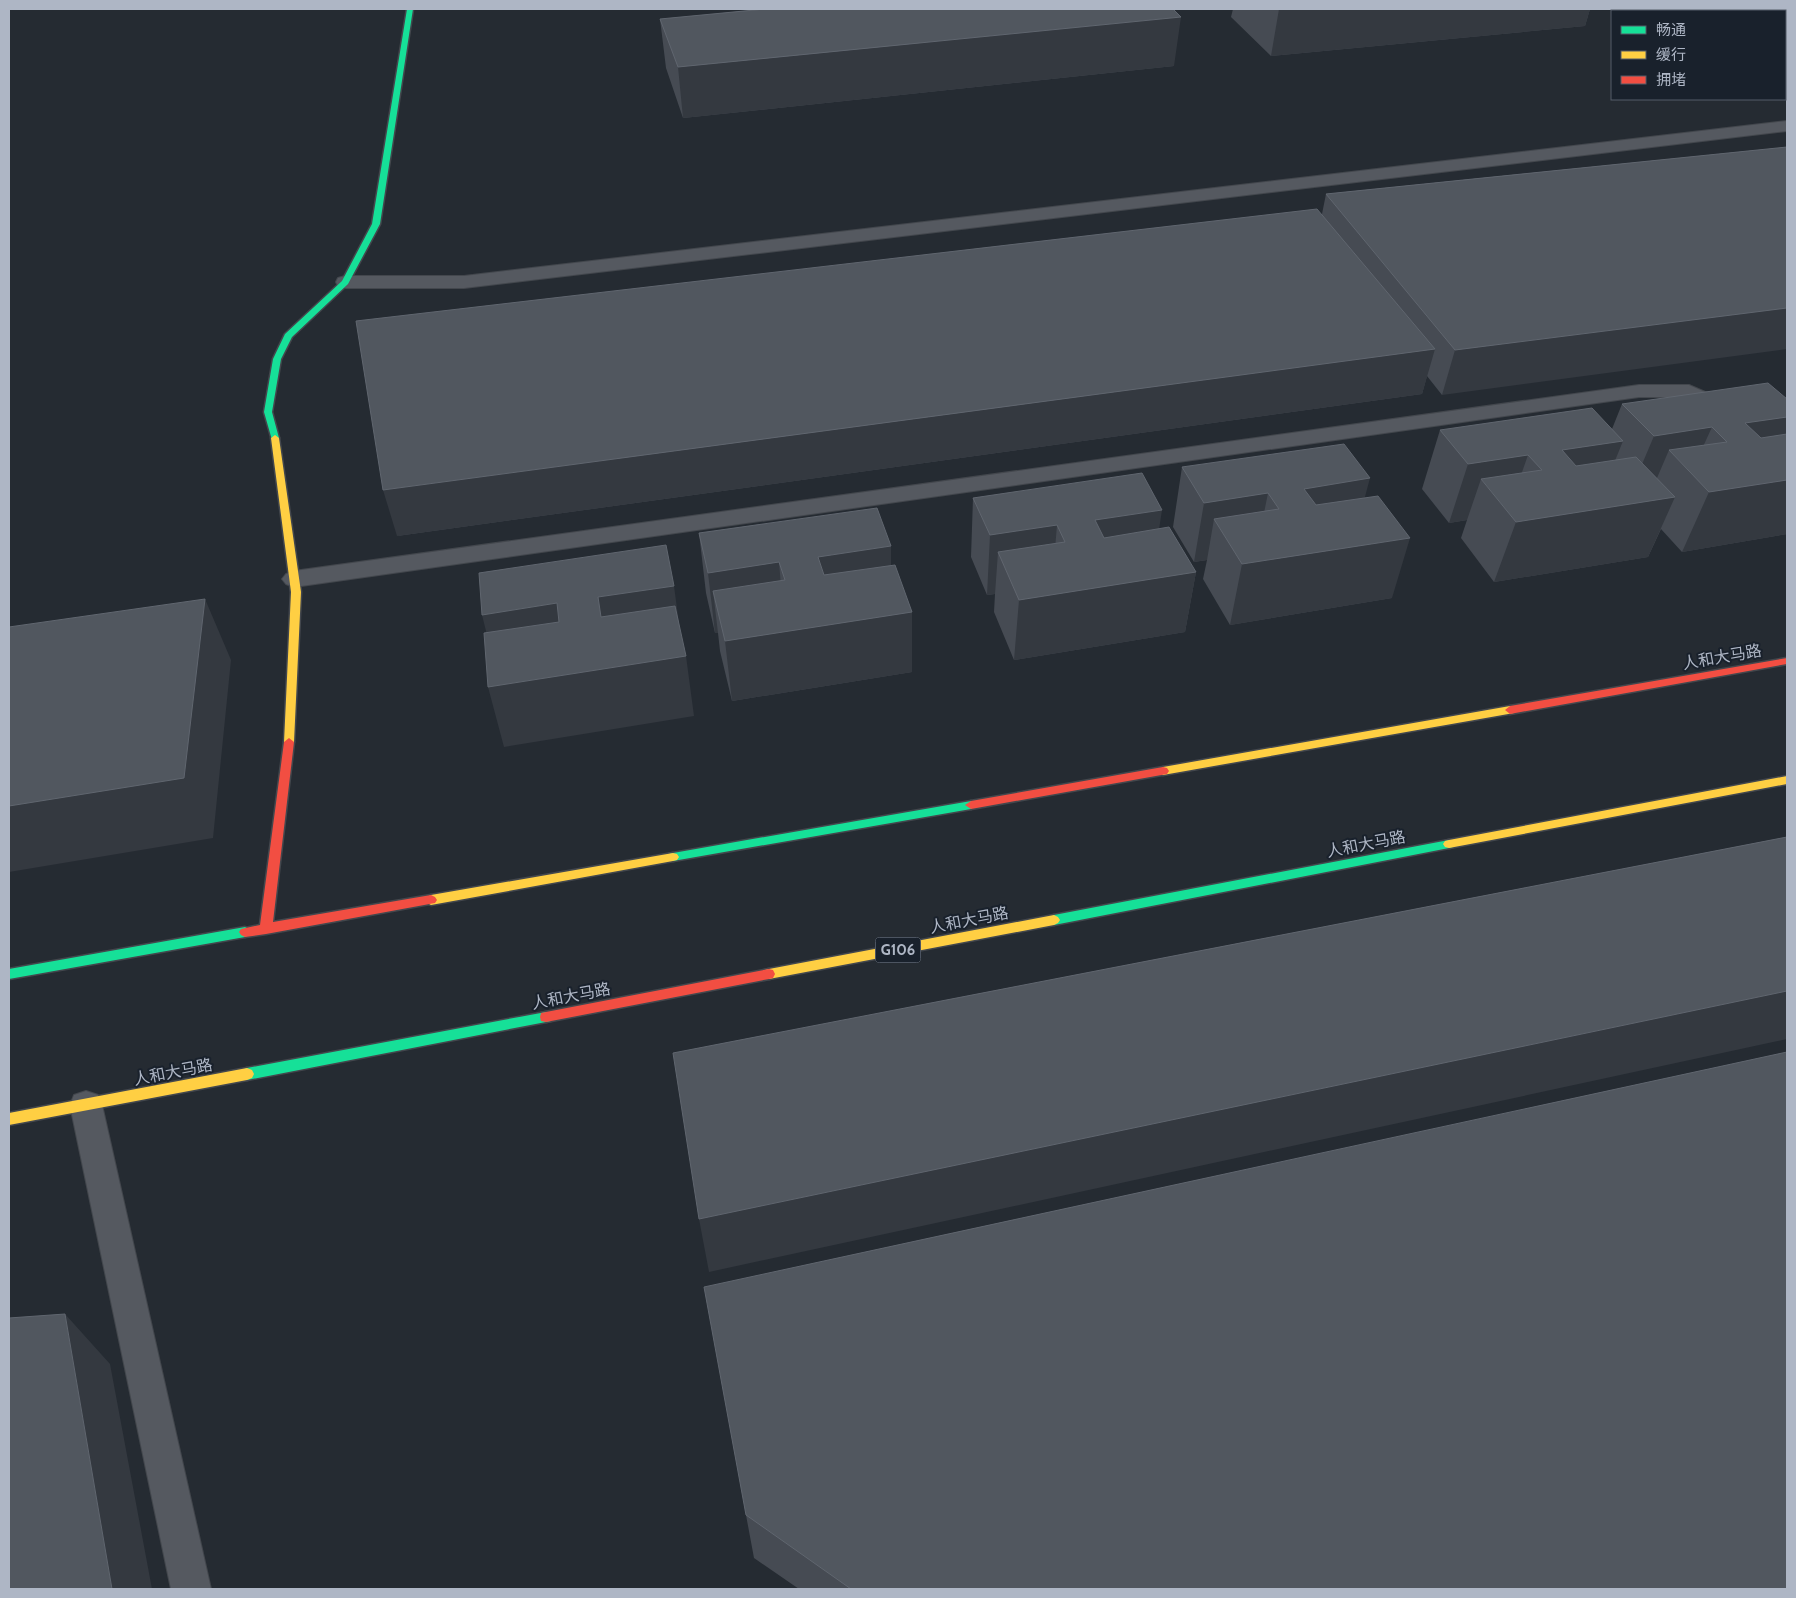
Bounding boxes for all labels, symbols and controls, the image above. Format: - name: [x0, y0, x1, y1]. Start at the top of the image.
- legend: [1611, 10, 1786, 100]
- text: 畅通: [1656, 21, 1686, 39]
- text: 缓行: [1656, 46, 1686, 64]
- text: 拥堵: [1656, 71, 1686, 89]
- street label: 人和大马路: [1681, 641, 1763, 673]
- street label: 人和大马路: [1325, 827, 1407, 861]
- street label: 人和大马路: [928, 903, 1010, 937]
- road number: G106: [876, 938, 920, 962]
- street label: 人和大马路: [530, 979, 612, 1013]
- street label: 人和大马路: [132, 1055, 214, 1089]

